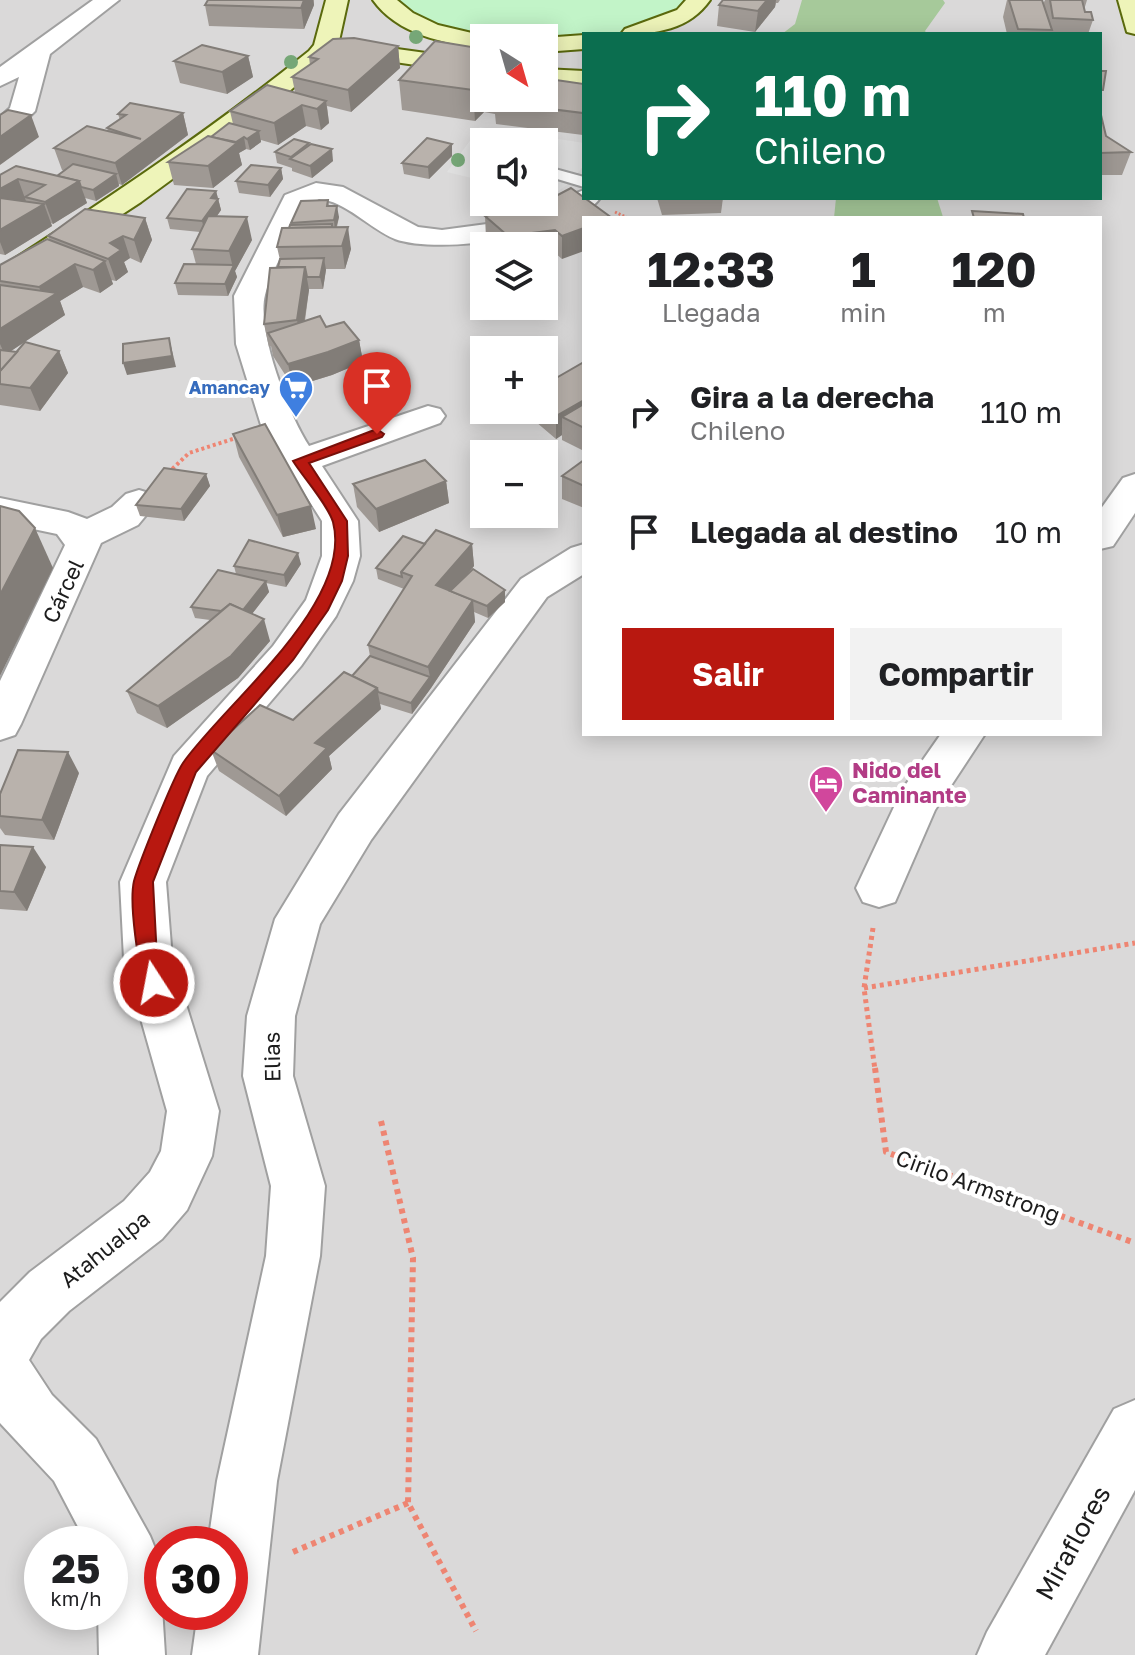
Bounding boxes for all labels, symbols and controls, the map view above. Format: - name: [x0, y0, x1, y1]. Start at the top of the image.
- north arrow: [470, 24, 558, 112]
- map controls: [470, 24, 558, 528]
- text: 110 m: [754, 61, 911, 128]
- icon: right: [622, 64, 726, 168]
- button: sound: [470, 128, 558, 216]
- text: Chileno: [754, 129, 886, 172]
- button: layers: [470, 232, 558, 320]
- text: 12:33: [647, 240, 775, 298]
- text: 1: [851, 240, 876, 298]
- text: 120: [952, 240, 1037, 298]
- text: Llegada: [662, 297, 761, 328]
- text: min: [840, 297, 886, 328]
- text: m: [983, 297, 1006, 328]
- button: +: [470, 336, 558, 424]
- pin: [343, 352, 411, 434]
- icon: arrive: [355, 364, 399, 408]
- supermarket icon: Amancay: [277, 369, 315, 419]
- place label: Amancay: [189, 376, 270, 398]
- text: Gira a la derecha: [690, 379, 934, 415]
- icon: right: [622, 390, 666, 434]
- text: 110 m: [980, 394, 1062, 430]
- text: Chileno: [690, 415, 785, 446]
- button: −: [470, 440, 558, 528]
- icon: arrive: [622, 510, 666, 554]
- text: Llegada al destino: [690, 514, 958, 550]
- text: 10 m: [995, 514, 1062, 550]
- street label: Cárcel: [36, 554, 89, 627]
- button: Salir: [622, 628, 834, 720]
- button: Compartir: [850, 628, 1062, 720]
- place label: Nido del Caminante: [852, 756, 967, 808]
- hotel icon: Nido del Caminante: [807, 764, 845, 814]
- position arrow: [112, 941, 196, 1025]
- street label: Elias: [258, 1032, 285, 1082]
- street label: Cirilo Armstrong: [892, 1143, 1064, 1228]
- street label: Atahualpa: [54, 1204, 155, 1293]
- street label: Miraflores: [1029, 1480, 1117, 1605]
- speed limit sign: 30: [144, 1526, 248, 1630]
- text: 25: [52, 1544, 100, 1592]
- text: km/h: [51, 1586, 101, 1610]

